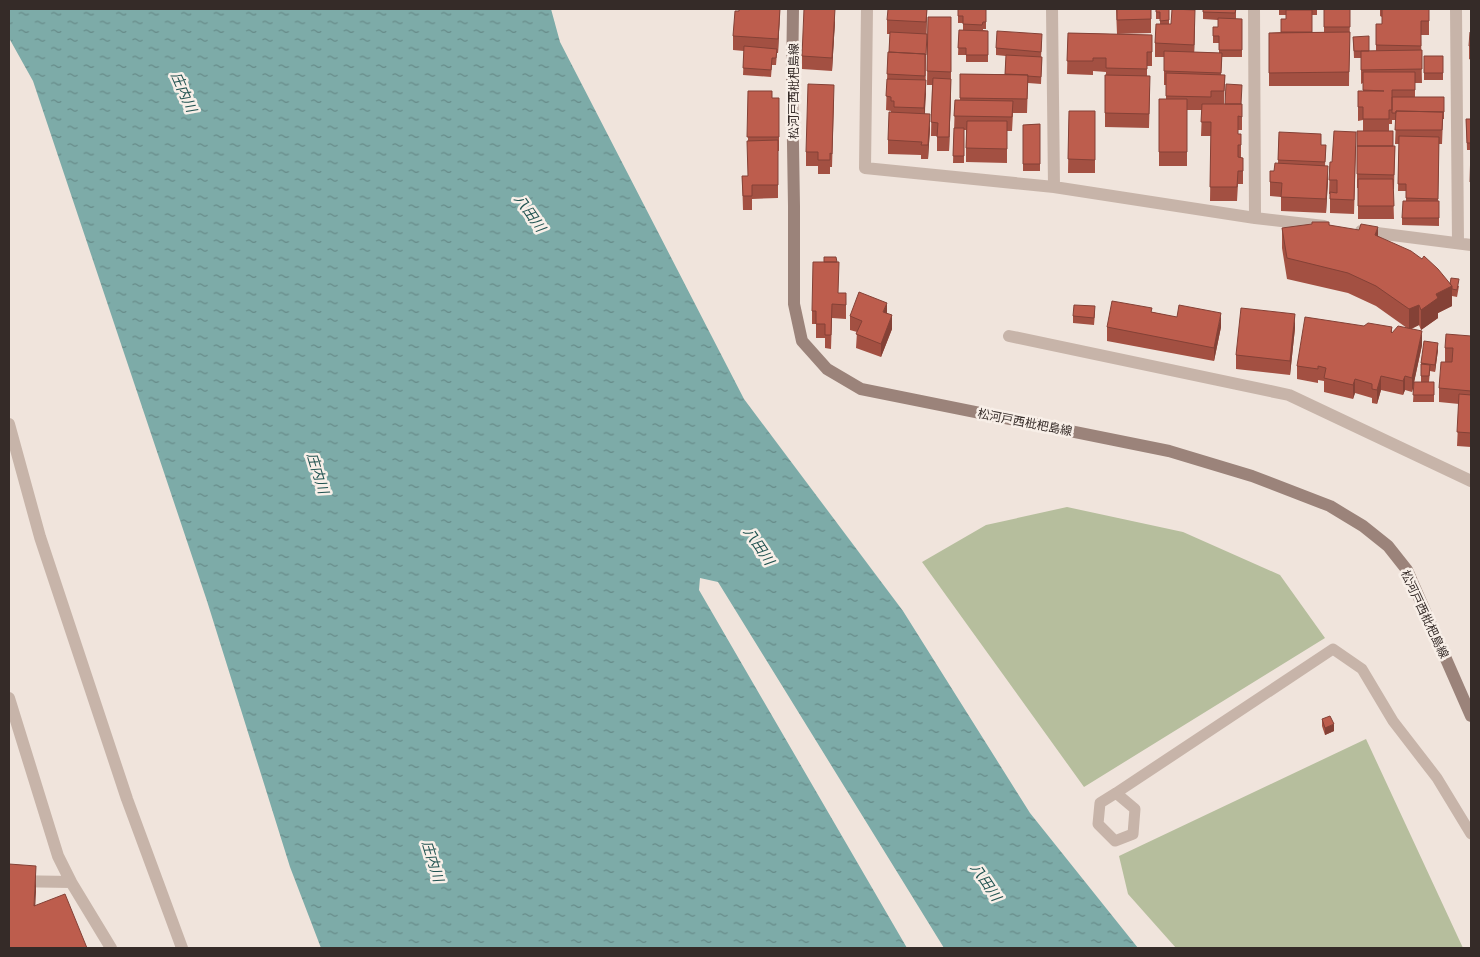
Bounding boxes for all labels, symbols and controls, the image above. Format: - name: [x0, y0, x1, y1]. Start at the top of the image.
- street label: 松河戸西枇杷島線: [786, 43, 801, 139]
- water label: 庄内川: [167, 69, 202, 117]
- water label: 八田川: [511, 191, 551, 237]
- street label: 松河戸西枇杷島線: [976, 405, 1074, 439]
- water label: 庄内川: [303, 450, 333, 498]
- water label: 八田川: [740, 524, 779, 570]
- street label: 松河戸西枇杷島線: [1398, 567, 1452, 661]
- water label: 庄内川: [418, 838, 448, 886]
- water label: 八田川: [967, 860, 1006, 906]

